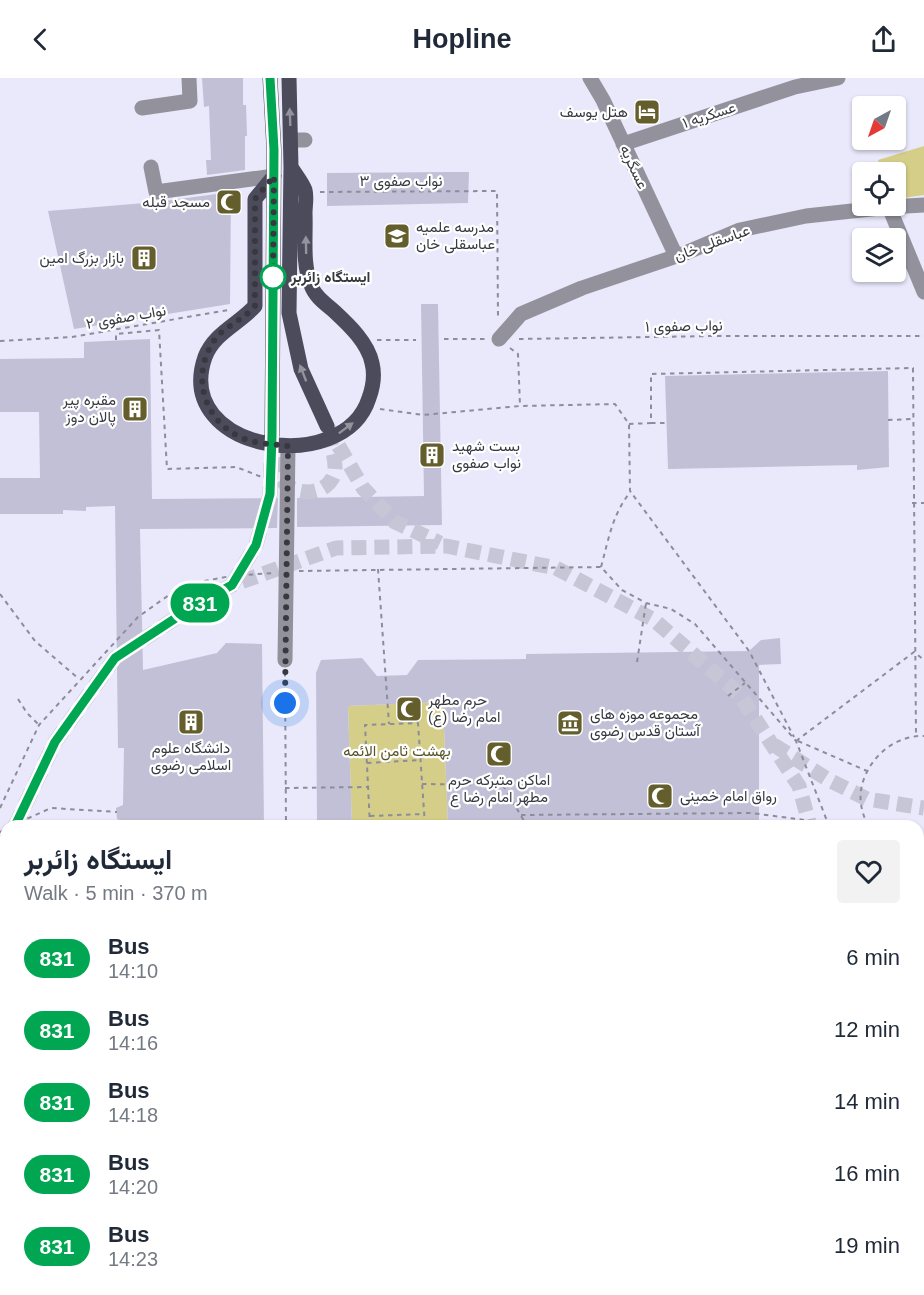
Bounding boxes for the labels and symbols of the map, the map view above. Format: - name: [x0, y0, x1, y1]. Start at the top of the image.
- north arrow: [852, 96, 906, 150]
- hotel icon: هتل یوسف: [632, 97, 662, 127]
- street label: عسکریه ۱: [680, 98, 738, 132]
- place label: هتل یوسف: [560, 103, 628, 121]
- one-way arrow: [285, 107, 295, 126]
- street label: عسگریه: [616, 142, 652, 192]
- street label: نواب صفوی ۳: [359, 172, 443, 191]
- mosque icon: مسجد قبله: [214, 187, 244, 217]
- place label: مسجد قبله: [142, 193, 210, 211]
- place label: مدرسه علمیه عباسقلی خان: [416, 218, 495, 254]
- school or university icon: مدرسه علمیه عباسقلی خان: [382, 221, 412, 251]
- street label: عباسقلی خان: [672, 221, 753, 266]
- one-way arrow: [301, 235, 311, 254]
- building icon: بازار بزرگ امین: [129, 243, 159, 273]
- place label: بازار بزرگ امین: [39, 249, 124, 268]
- marker: ایستگاه زائربر: [260, 264, 286, 290]
- place label: ایستگاه زائربر: [290, 268, 370, 286]
- street label: نواب صفوی ۲: [85, 301, 168, 334]
- street label: نواب صفوی ۱: [645, 316, 723, 337]
- one-way arrow: [298, 364, 308, 382]
- place label: مقبره پیر پالان دوز: [62, 391, 116, 427]
- building icon: مقبره پیر پالان دوز: [120, 394, 150, 424]
- one-way arrow: [339, 423, 354, 435]
- place label: بست شهید نواب صفوی: [452, 437, 521, 473]
- building icon: بست شهید نواب صفوی: [417, 440, 447, 470]
- line badge: 831: [166, 584, 234, 622]
- your location: [270, 688, 300, 718]
- place label: حرم مطهر امام رضا (ع): [427, 691, 500, 728]
- mosque icon: حرم مطهر امام رضا (ع): [394, 694, 424, 724]
- place label: مجموعه موزه های آستان قدس رضوی: [590, 705, 701, 741]
- building icon: دانشگاه علوم اسلامی رضوی: [176, 707, 206, 737]
- museum icon: مجموعه موزه های آستان قدس رضوی: [555, 708, 585, 738]
- place label: دانشگاه علوم اسلامی رضوی: [151, 739, 231, 775]
- mosque icon: اماکن متبرکه حرم مطهر امام رضا ع: [484, 739, 514, 769]
- park label: بهشت ثامن الائمه: [343, 742, 451, 761]
- place label: اماکن متبرکه حرم مطهر امام رضا ع: [448, 771, 550, 808]
- mosque icon: رواق امام خمینی: [645, 781, 675, 811]
- place label: رواق امام خمینی: [680, 787, 777, 806]

